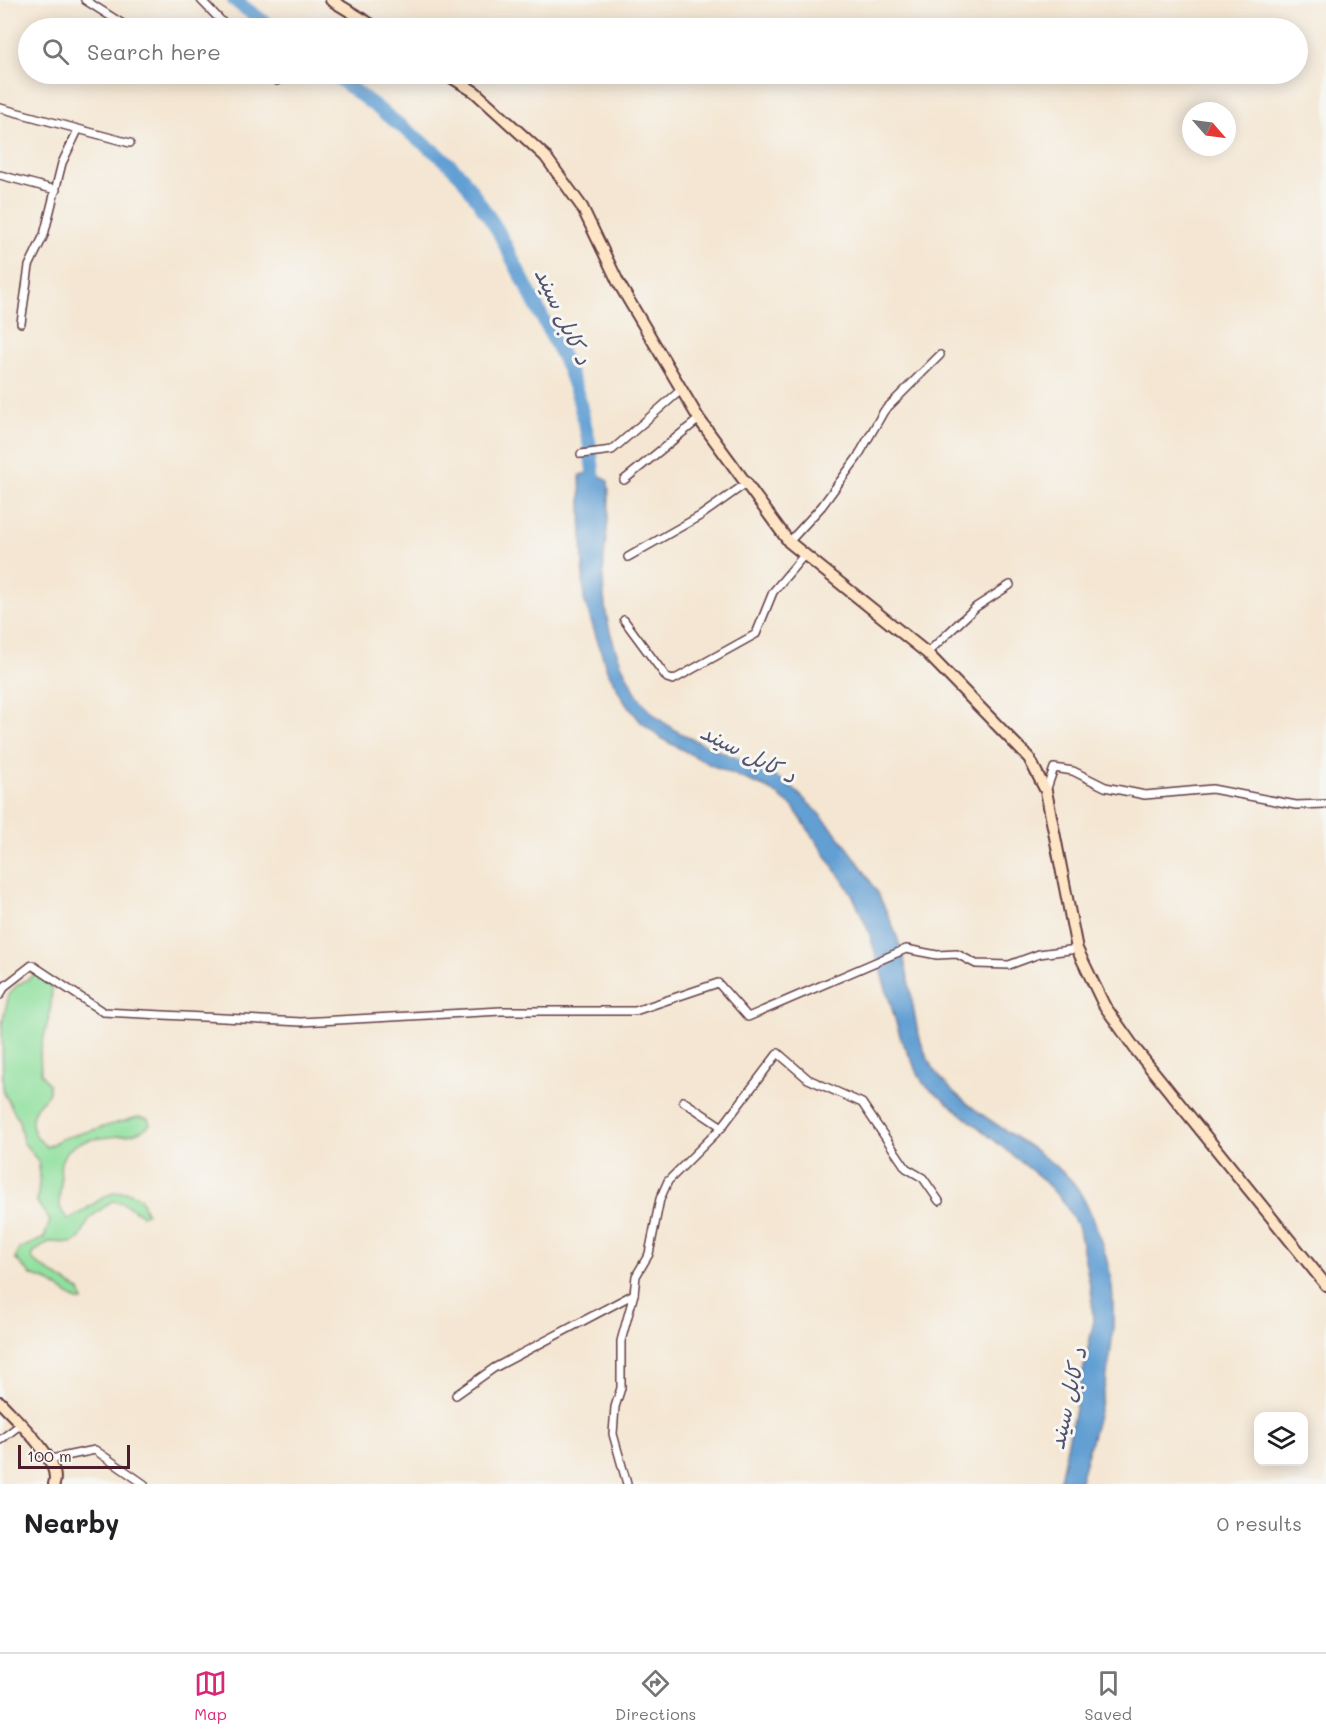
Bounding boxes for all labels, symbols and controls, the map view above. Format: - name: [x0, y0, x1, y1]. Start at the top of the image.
- search box: [18, 18, 1308, 84]
- icon: search: [39, 35, 72, 68]
- text: Search here: [87, 37, 221, 66]
- north arrow: [1182, 102, 1236, 156]
- water label: د کابل سيند: [529, 263, 599, 370]
- water label: د کابل سيند: [696, 716, 802, 790]
- water label: د کابل سيند: [1041, 1344, 1093, 1452]
- map controls: [1254, 1412, 1308, 1466]
- button: layers: [1254, 1412, 1308, 1466]
- scale bar: [18, 1442, 130, 1470]
- text: 100 m: [27, 1445, 72, 1466]
- text: Nearby: [24, 1506, 119, 1540]
- text: 0 results: [1217, 1510, 1302, 1536]
- tab: Map: [194, 1667, 227, 1724]
- tab: Directions: [615, 1667, 696, 1724]
- tab: Saved: [1084, 1667, 1132, 1724]

